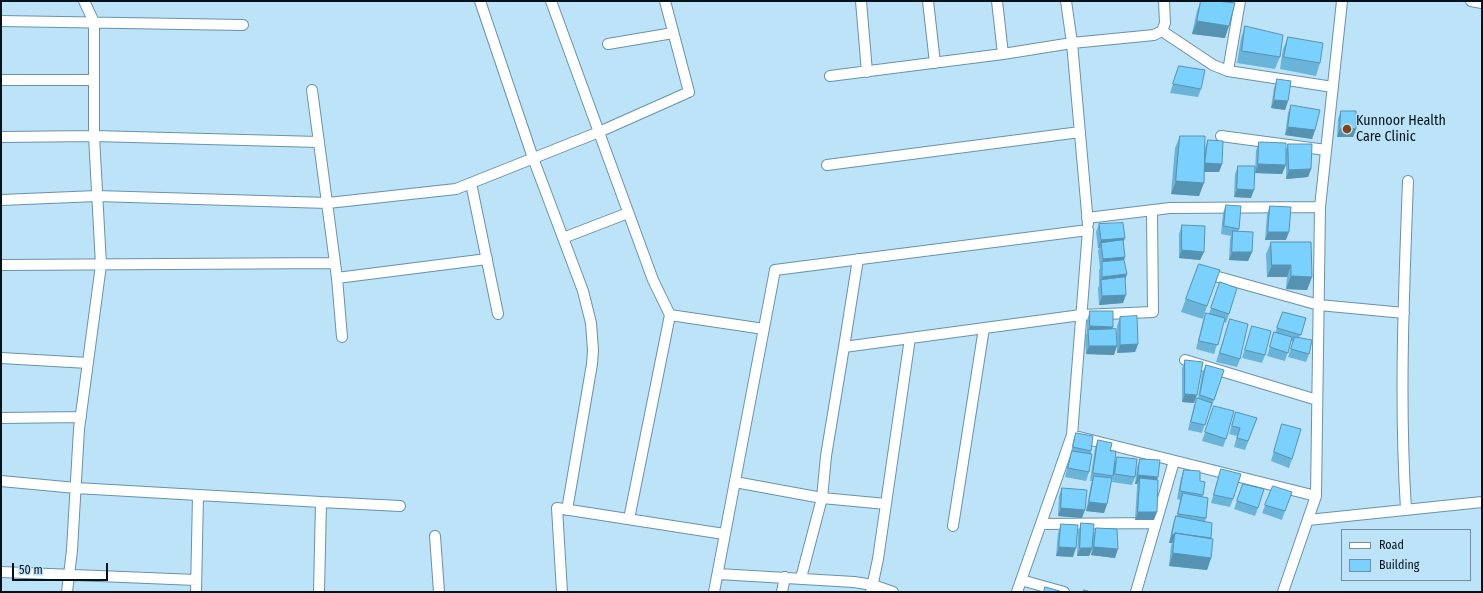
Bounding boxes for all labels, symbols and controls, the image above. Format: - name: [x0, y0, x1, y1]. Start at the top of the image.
- place label: Kunnoor Health Care Clinic: [1356, 113, 1446, 146]
- marker: Kunnoor Health Care Clinic: [1341, 123, 1353, 135]
- legend: [1341, 529, 1471, 581]
- text: Road: [1379, 538, 1404, 552]
- scale bar: [14, 555, 110, 581]
- text: Building: [1379, 558, 1419, 572]
- text: 50 m: [19, 563, 43, 577]

